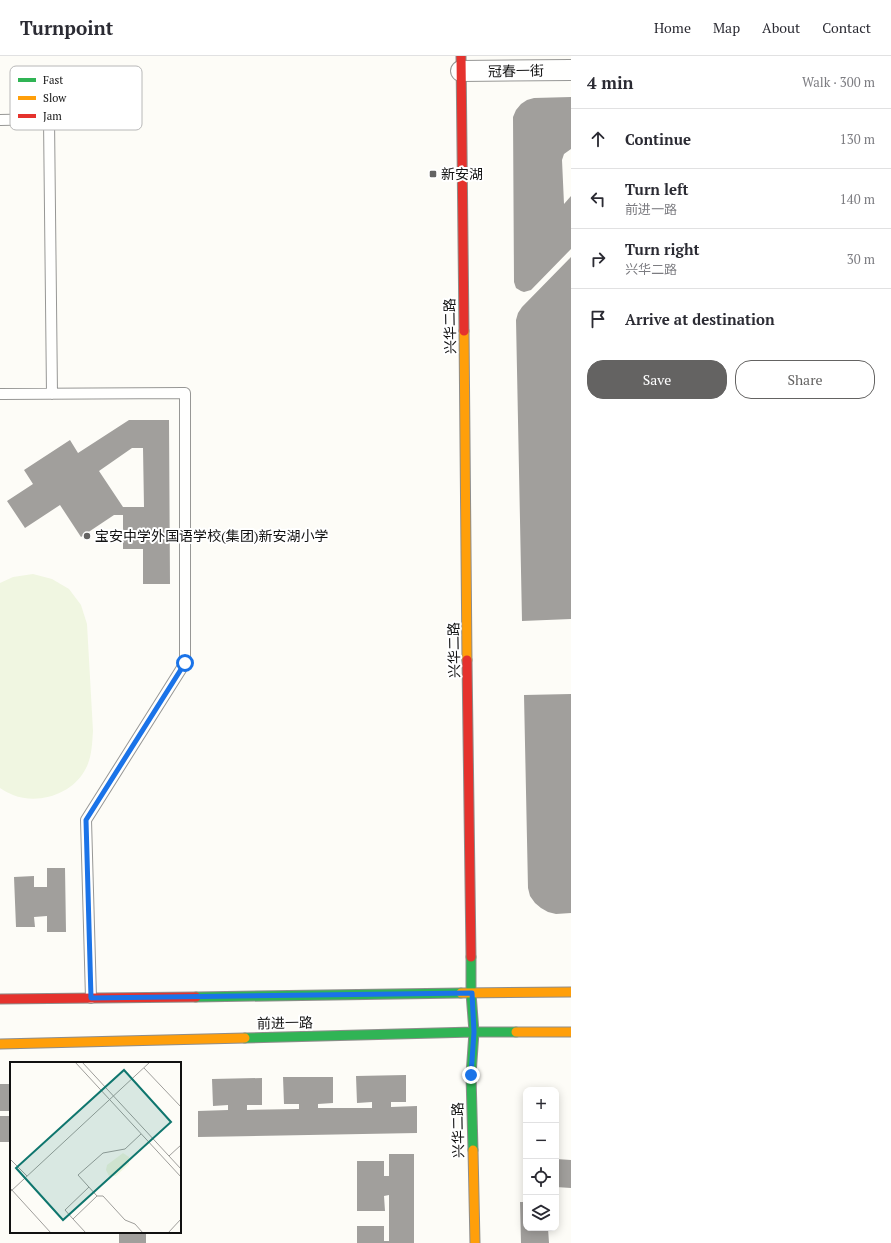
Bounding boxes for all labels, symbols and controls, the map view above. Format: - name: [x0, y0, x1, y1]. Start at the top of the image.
- text: Turnpoint: [20, 15, 113, 40]
- text: Home: [654, 18, 691, 37]
- text: Map: [713, 18, 740, 37]
- text: About: [762, 18, 800, 37]
- text: Contact: [822, 18, 871, 37]
- street label: 冠春一街: [488, 61, 544, 80]
- legend: [10, 66, 142, 130]
- text: 4 min: [587, 71, 634, 94]
- text: Fast: [43, 73, 63, 87]
- text: Walk · 300 m: [802, 73, 875, 91]
- text: Slow: [43, 91, 67, 105]
- text: Jam: [43, 109, 62, 123]
- icon: ahead: [587, 128, 609, 150]
- text: Continue: [625, 129, 691, 149]
- text: 130 m: [840, 130, 875, 148]
- place label: 新安湖: [441, 164, 483, 183]
- marker: 新安湖: [428, 169, 438, 179]
- text: Turn left: [625, 179, 689, 199]
- icon: left: [587, 188, 609, 210]
- text: 140 m: [840, 190, 875, 208]
- text: 前进一路: [625, 200, 677, 218]
- text: Turn right: [625, 239, 700, 259]
- icon: right: [587, 248, 609, 270]
- text: 30 m: [847, 250, 875, 268]
- text: 兴华二路: [625, 260, 677, 278]
- street label: 兴华二路: [440, 298, 459, 354]
- icon: arrive: [587, 308, 609, 330]
- text: Arrive at destination: [625, 309, 775, 329]
- button: Save: [587, 360, 727, 399]
- button: Share: [735, 360, 875, 399]
- place label: 宝安中学外国语学校(集团)新安湖小学: [95, 526, 329, 545]
- marker: 宝安中学外国语学校(集团)新安湖小学: [82, 531, 92, 541]
- street label: 兴华二路: [444, 622, 463, 678]
- route start: [176, 654, 194, 672]
- street label: 前进一路: [257, 1013, 313, 1032]
- inset map: [10, 1062, 181, 1233]
- route end: [462, 1066, 480, 1084]
- map controls: [523, 1087, 559, 1231]
- button: +: [523, 1087, 559, 1123]
- street label: 兴华二路: [448, 1102, 467, 1158]
- button: −: [523, 1123, 559, 1159]
- button: locate: [523, 1159, 559, 1195]
- button: layers: [523, 1195, 559, 1231]

